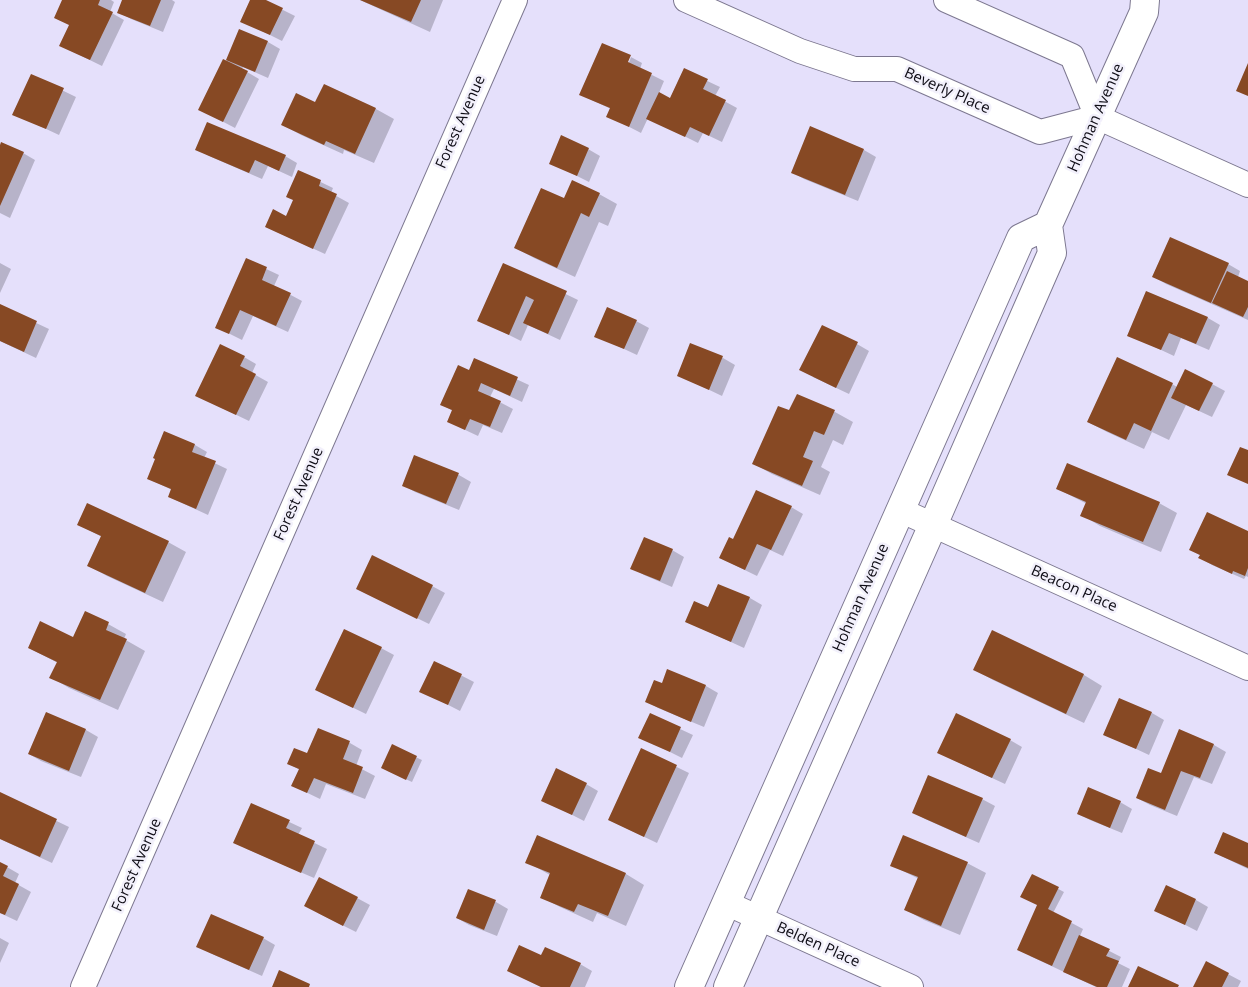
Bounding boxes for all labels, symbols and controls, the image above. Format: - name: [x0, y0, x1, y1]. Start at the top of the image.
- street label: Hohman Avenue: [1064, 61, 1128, 175]
- street label: Beverly Place: [901, 64, 993, 118]
- street label: Forest Avenue: [432, 73, 490, 171]
- street label: Forest Avenue: [270, 445, 328, 543]
- street label: Hohman Avenue: [829, 541, 893, 655]
- street label: Beacon Place: [1028, 562, 1120, 616]
- street label: Forest Avenue: [108, 816, 166, 914]
- street label: Belden Place: [774, 919, 862, 971]

